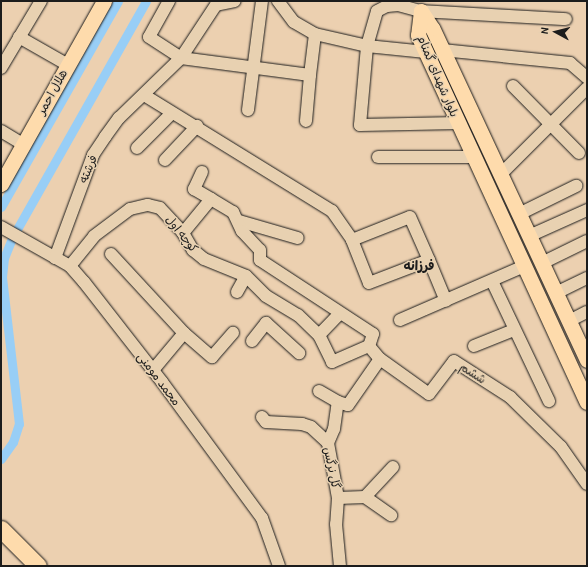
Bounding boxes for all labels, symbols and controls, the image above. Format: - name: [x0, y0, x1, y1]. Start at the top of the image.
- north arrow: [536, 12, 576, 52]
- text: N: [537, 27, 551, 34]
- street label: بلوار شهدای گمنام: [414, 33, 462, 119]
- street label: هلال احمر: [34, 67, 70, 117]
- street label: فرشته: [76, 153, 100, 185]
- street label: کوچه اول: [163, 212, 201, 256]
- district label: فرزانه: [404, 257, 434, 273]
- street label: محمد مومنی: [134, 349, 184, 409]
- street label: ششم: [457, 359, 489, 387]
- street label: گل نرگس: [321, 446, 343, 490]

